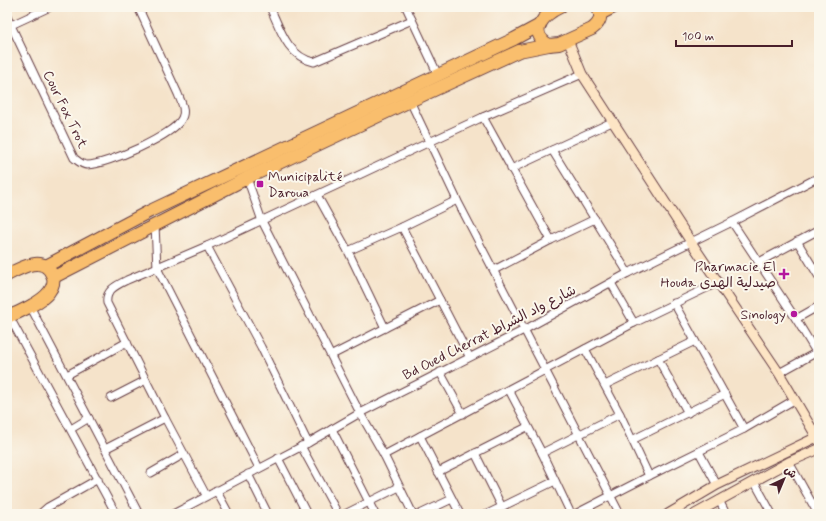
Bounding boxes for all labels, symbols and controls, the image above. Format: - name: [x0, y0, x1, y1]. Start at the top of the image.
- scale bar: [676, 22, 792, 48]
- text: 100 m: [682, 29, 714, 45]
- street label: Cour Fox Trot: [39, 68, 92, 152]
- place label: Municipalité Daroua: [268, 168, 342, 202]
- marker: Municipalité Daroua: [255, 179, 265, 189]
- place label: Pharmacie El Houda صيدلية الهدى: [661, 258, 776, 292]
- marker: Pharmacie El Houda صيدلية الهدى: [779, 269, 789, 279]
- street label: Bd Oued Cherrat شارع واد الشراط: [400, 281, 579, 385]
- place label: Sinology: [741, 306, 786, 324]
- marker: Sinology: [789, 309, 799, 319]
- north arrow: [764, 459, 804, 499]
- text: ش: [781, 463, 799, 482]

